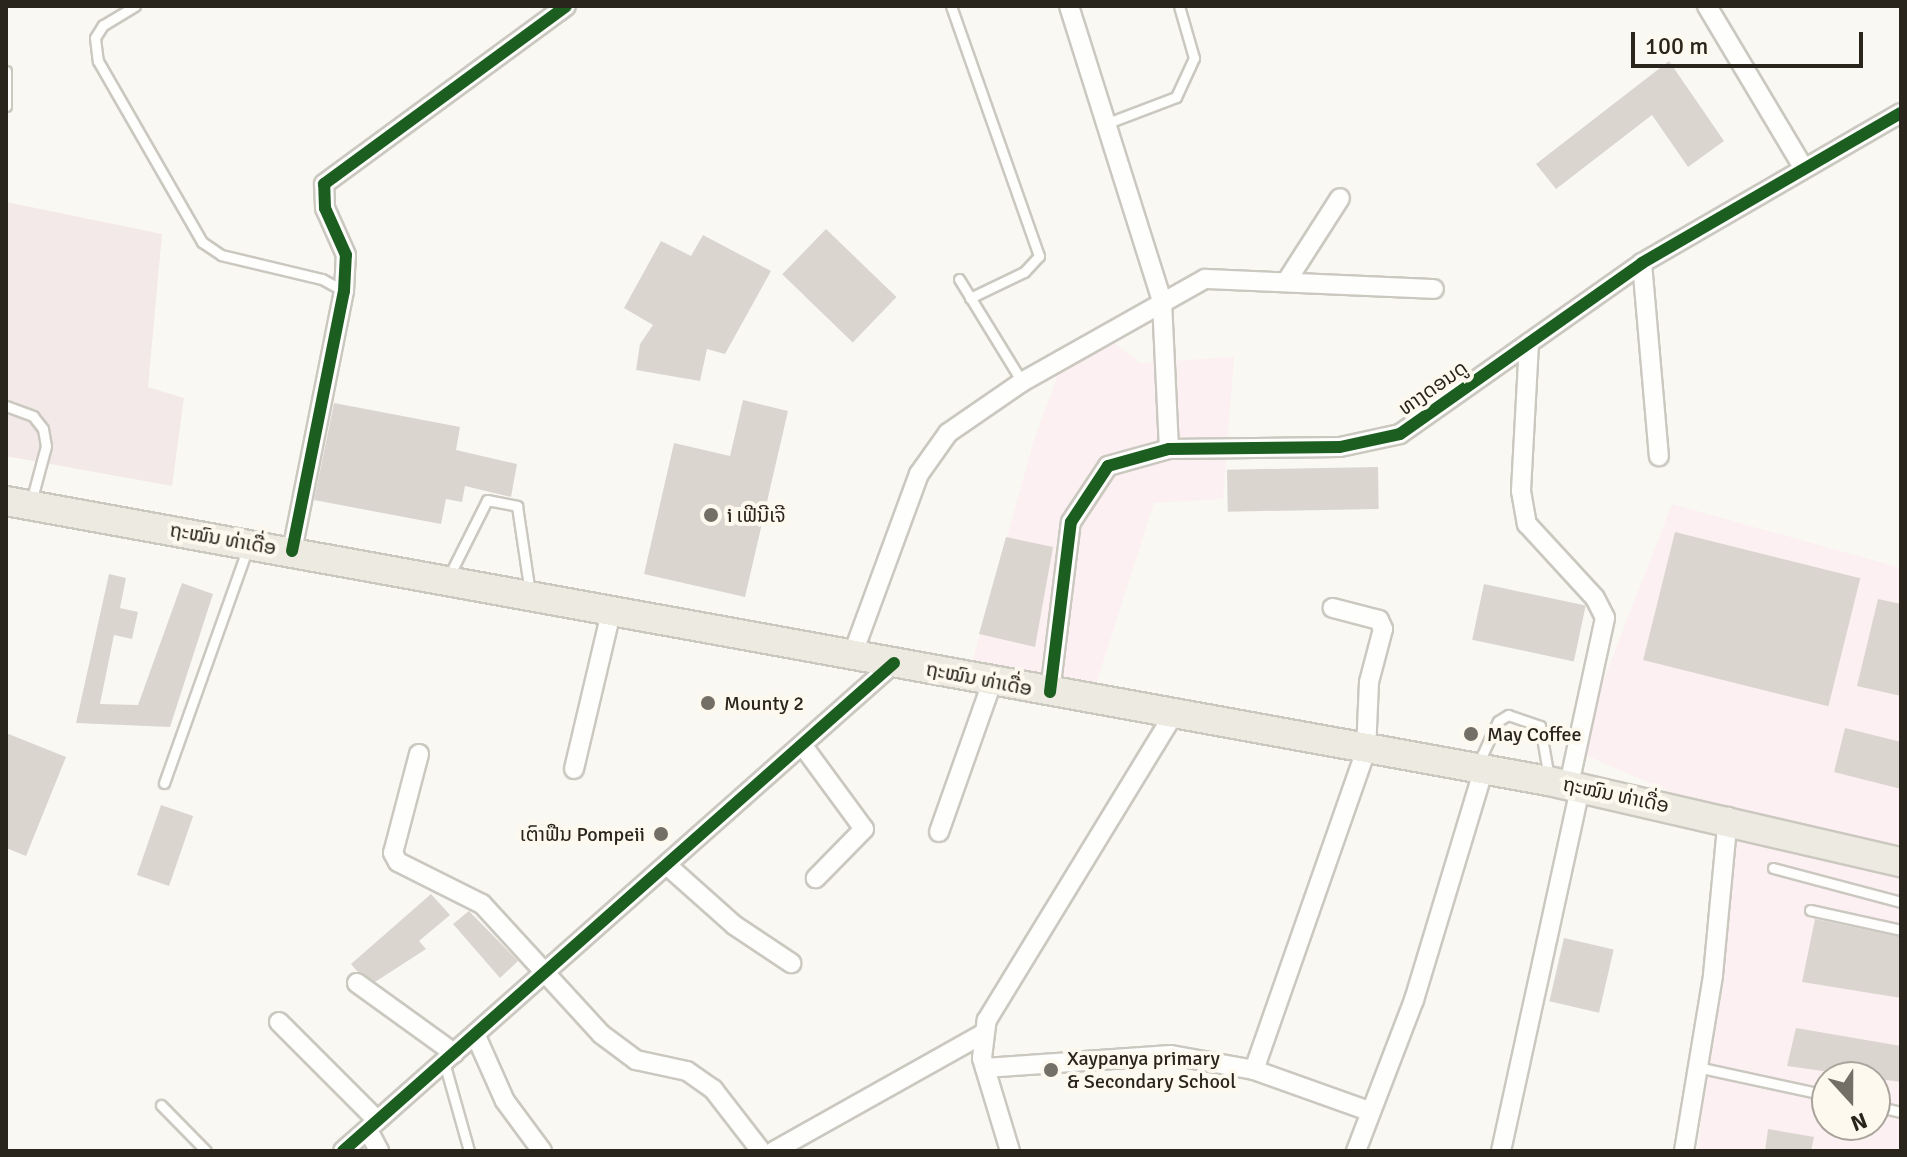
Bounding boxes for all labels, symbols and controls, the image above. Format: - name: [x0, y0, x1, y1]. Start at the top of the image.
- scale bar: [1635, 16, 1867, 66]
- text: 100 m: [1645, 31, 1708, 61]
- street label: ທາງດອນດູ: [1394, 356, 1472, 420]
- place label: i ເຟີນີເຈີ: [727, 503, 786, 527]
- marker: i ເຟີນີເຈີ: [702, 506, 720, 524]
- street label: ຖະໝົນ ທ່າເດື່ອ: [168, 518, 278, 560]
- street label: ຖະໝົນ ທ່າເດື່ອ: [924, 657, 1034, 701]
- place label: Mounty 2: [724, 691, 804, 715]
- marker: Mounty 2: [699, 694, 717, 712]
- place label: May Coffee: [1487, 722, 1582, 746]
- marker: May Coffee: [1462, 725, 1480, 743]
- street label: ຖະໝົນ ທ່າເດື່ອ: [1561, 772, 1671, 818]
- place label: ເຕົາຟືນ Pompeii: [520, 822, 645, 846]
- marker: ເຕົາຟືນ Pompeii: [652, 825, 670, 843]
- place label: Xaypanya primary & Secondary School: [1067, 1046, 1236, 1093]
- marker: Xaypanya primary & Secondary School: [1042, 1061, 1060, 1079]
- north arrow: [1811, 1061, 1891, 1141]
- text: N: [1847, 1107, 1871, 1137]

